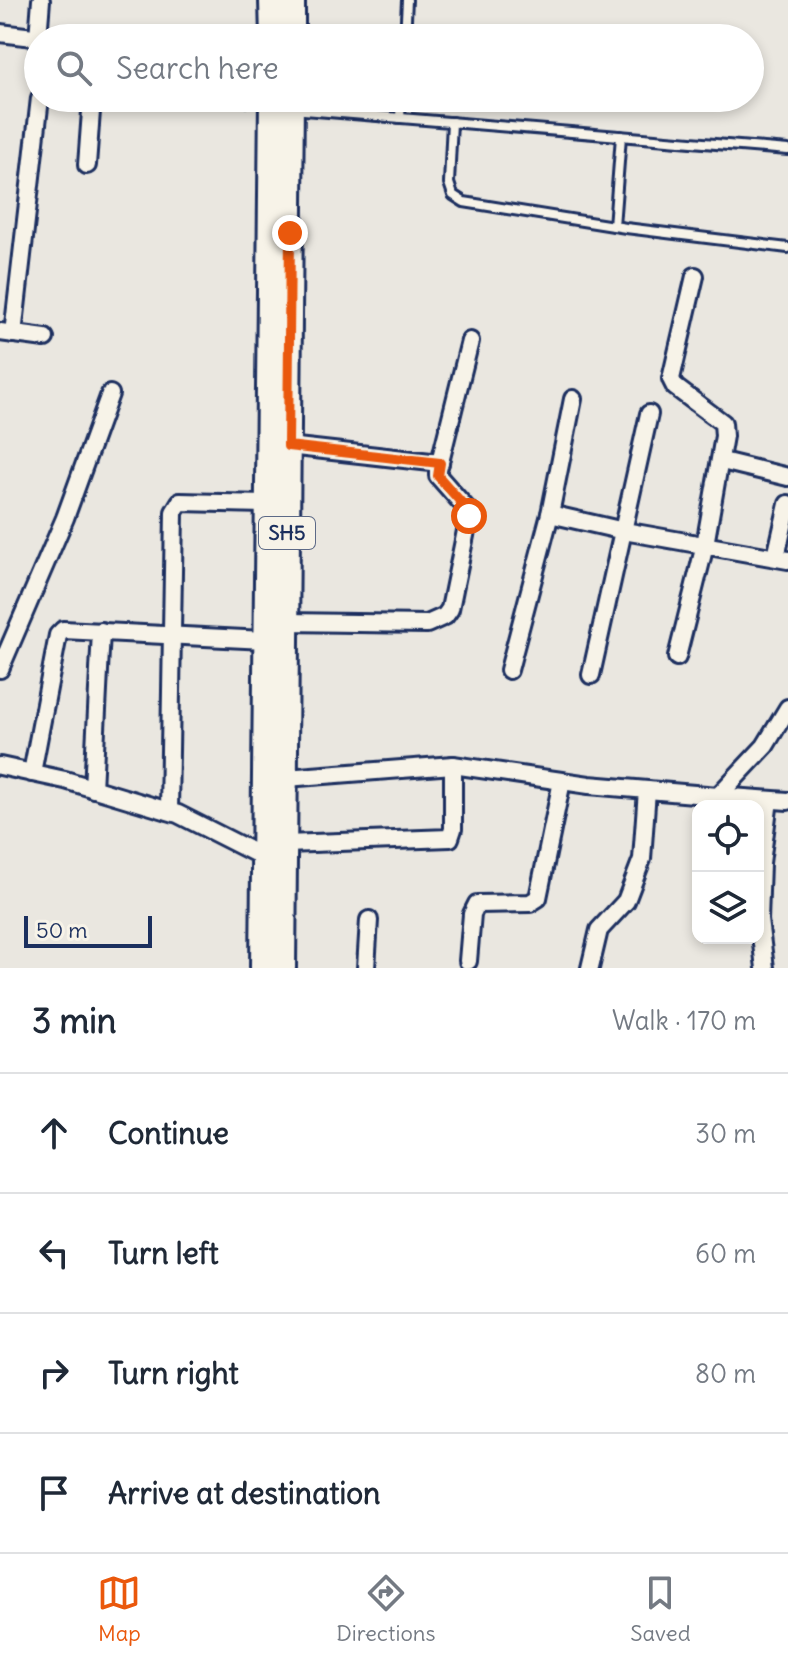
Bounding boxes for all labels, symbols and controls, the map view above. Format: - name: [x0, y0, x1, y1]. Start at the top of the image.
- search box: [24, 24, 764, 112]
- icon: search: [52, 46, 96, 90]
- text: Search here: [116, 49, 279, 87]
- route end: [272, 215, 308, 251]
- route start: [451, 498, 487, 534]
- road number: SH5: [259, 517, 315, 549]
- map controls: [692, 800, 764, 944]
- button: locate: [692, 800, 764, 872]
- button: layers: [692, 872, 764, 944]
- scale bar: [24, 912, 152, 948]
- text: 50 m: [36, 916, 88, 944]
- text: 3 min: [32, 999, 117, 1042]
- text: Walk · 170 m: [612, 1004, 756, 1037]
- icon: ahead: [32, 1111, 76, 1155]
- text: Continue: [108, 1114, 229, 1152]
- text: 30 m: [695, 1117, 756, 1150]
- icon: left: [32, 1231, 76, 1275]
- text: Turn left: [108, 1234, 219, 1272]
- text: 60 m: [695, 1237, 756, 1270]
- icon: right: [32, 1351, 76, 1395]
- text: Turn right: [108, 1354, 239, 1392]
- text: 80 m: [695, 1357, 756, 1390]
- icon: arrive: [32, 1471, 76, 1515]
- text: Arrive at destination: [108, 1474, 380, 1512]
- tab: Map: [97, 1571, 141, 1647]
- tab: Directions: [336, 1571, 436, 1647]
- tab: Saved: [630, 1571, 691, 1647]

